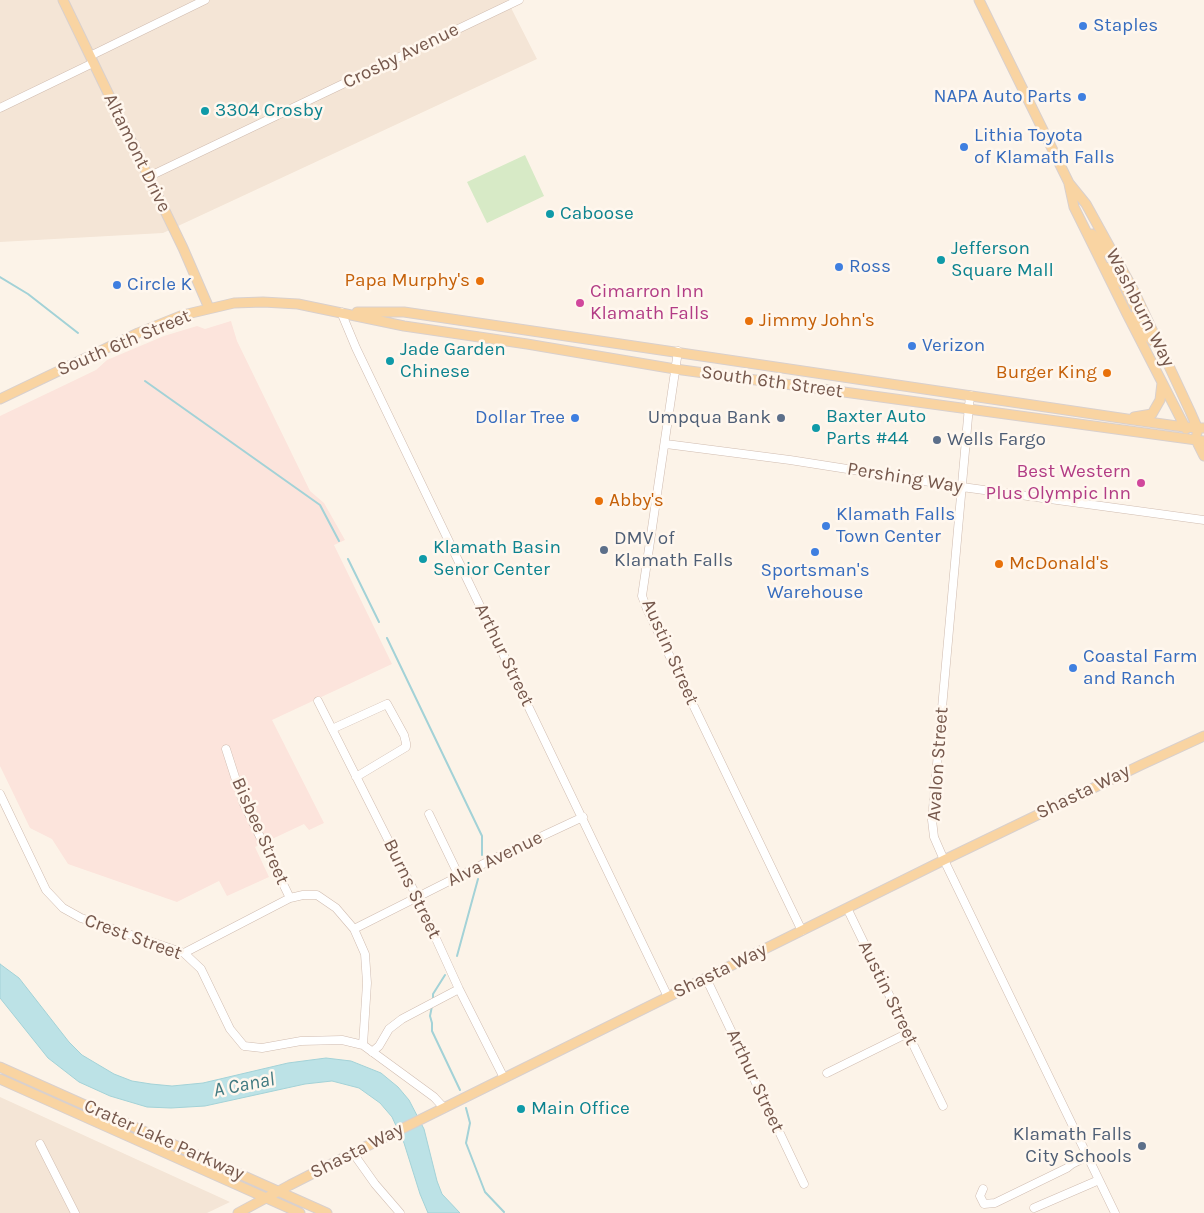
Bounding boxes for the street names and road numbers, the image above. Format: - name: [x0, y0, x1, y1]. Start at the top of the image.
- street label: Crosby Avenue: [339, 18, 463, 94]
- street label: Altamont Drive: [98, 90, 176, 216]
- street label: Washburn Way: [1100, 245, 1180, 371]
- street label: South 6th Street: [54, 305, 194, 381]
- street label: South 6th Street: [700, 361, 844, 403]
- street label: Pershing Way: [846, 458, 964, 498]
- street label: Austin Street: [637, 596, 703, 708]
- street label: Arthur Street: [469, 600, 539, 710]
- street label: Avalon Street: [923, 706, 953, 822]
- street label: Shasta Way: [1033, 760, 1133, 824]
- street label: Bisbee Street: [226, 774, 294, 888]
- street label: Alva Avenue: [444, 826, 546, 892]
- street label: Burns Street: [378, 835, 446, 943]
- street label: Crest Street: [81, 909, 185, 965]
- street label: Austin Street: [853, 937, 923, 1049]
- street label: Shasta Way: [670, 939, 770, 1003]
- street label: Arthur Street: [721, 1026, 789, 1136]
- street label: Crater Lake Parkway: [80, 1094, 248, 1186]
- street label: Shasta Way: [307, 1118, 407, 1184]

